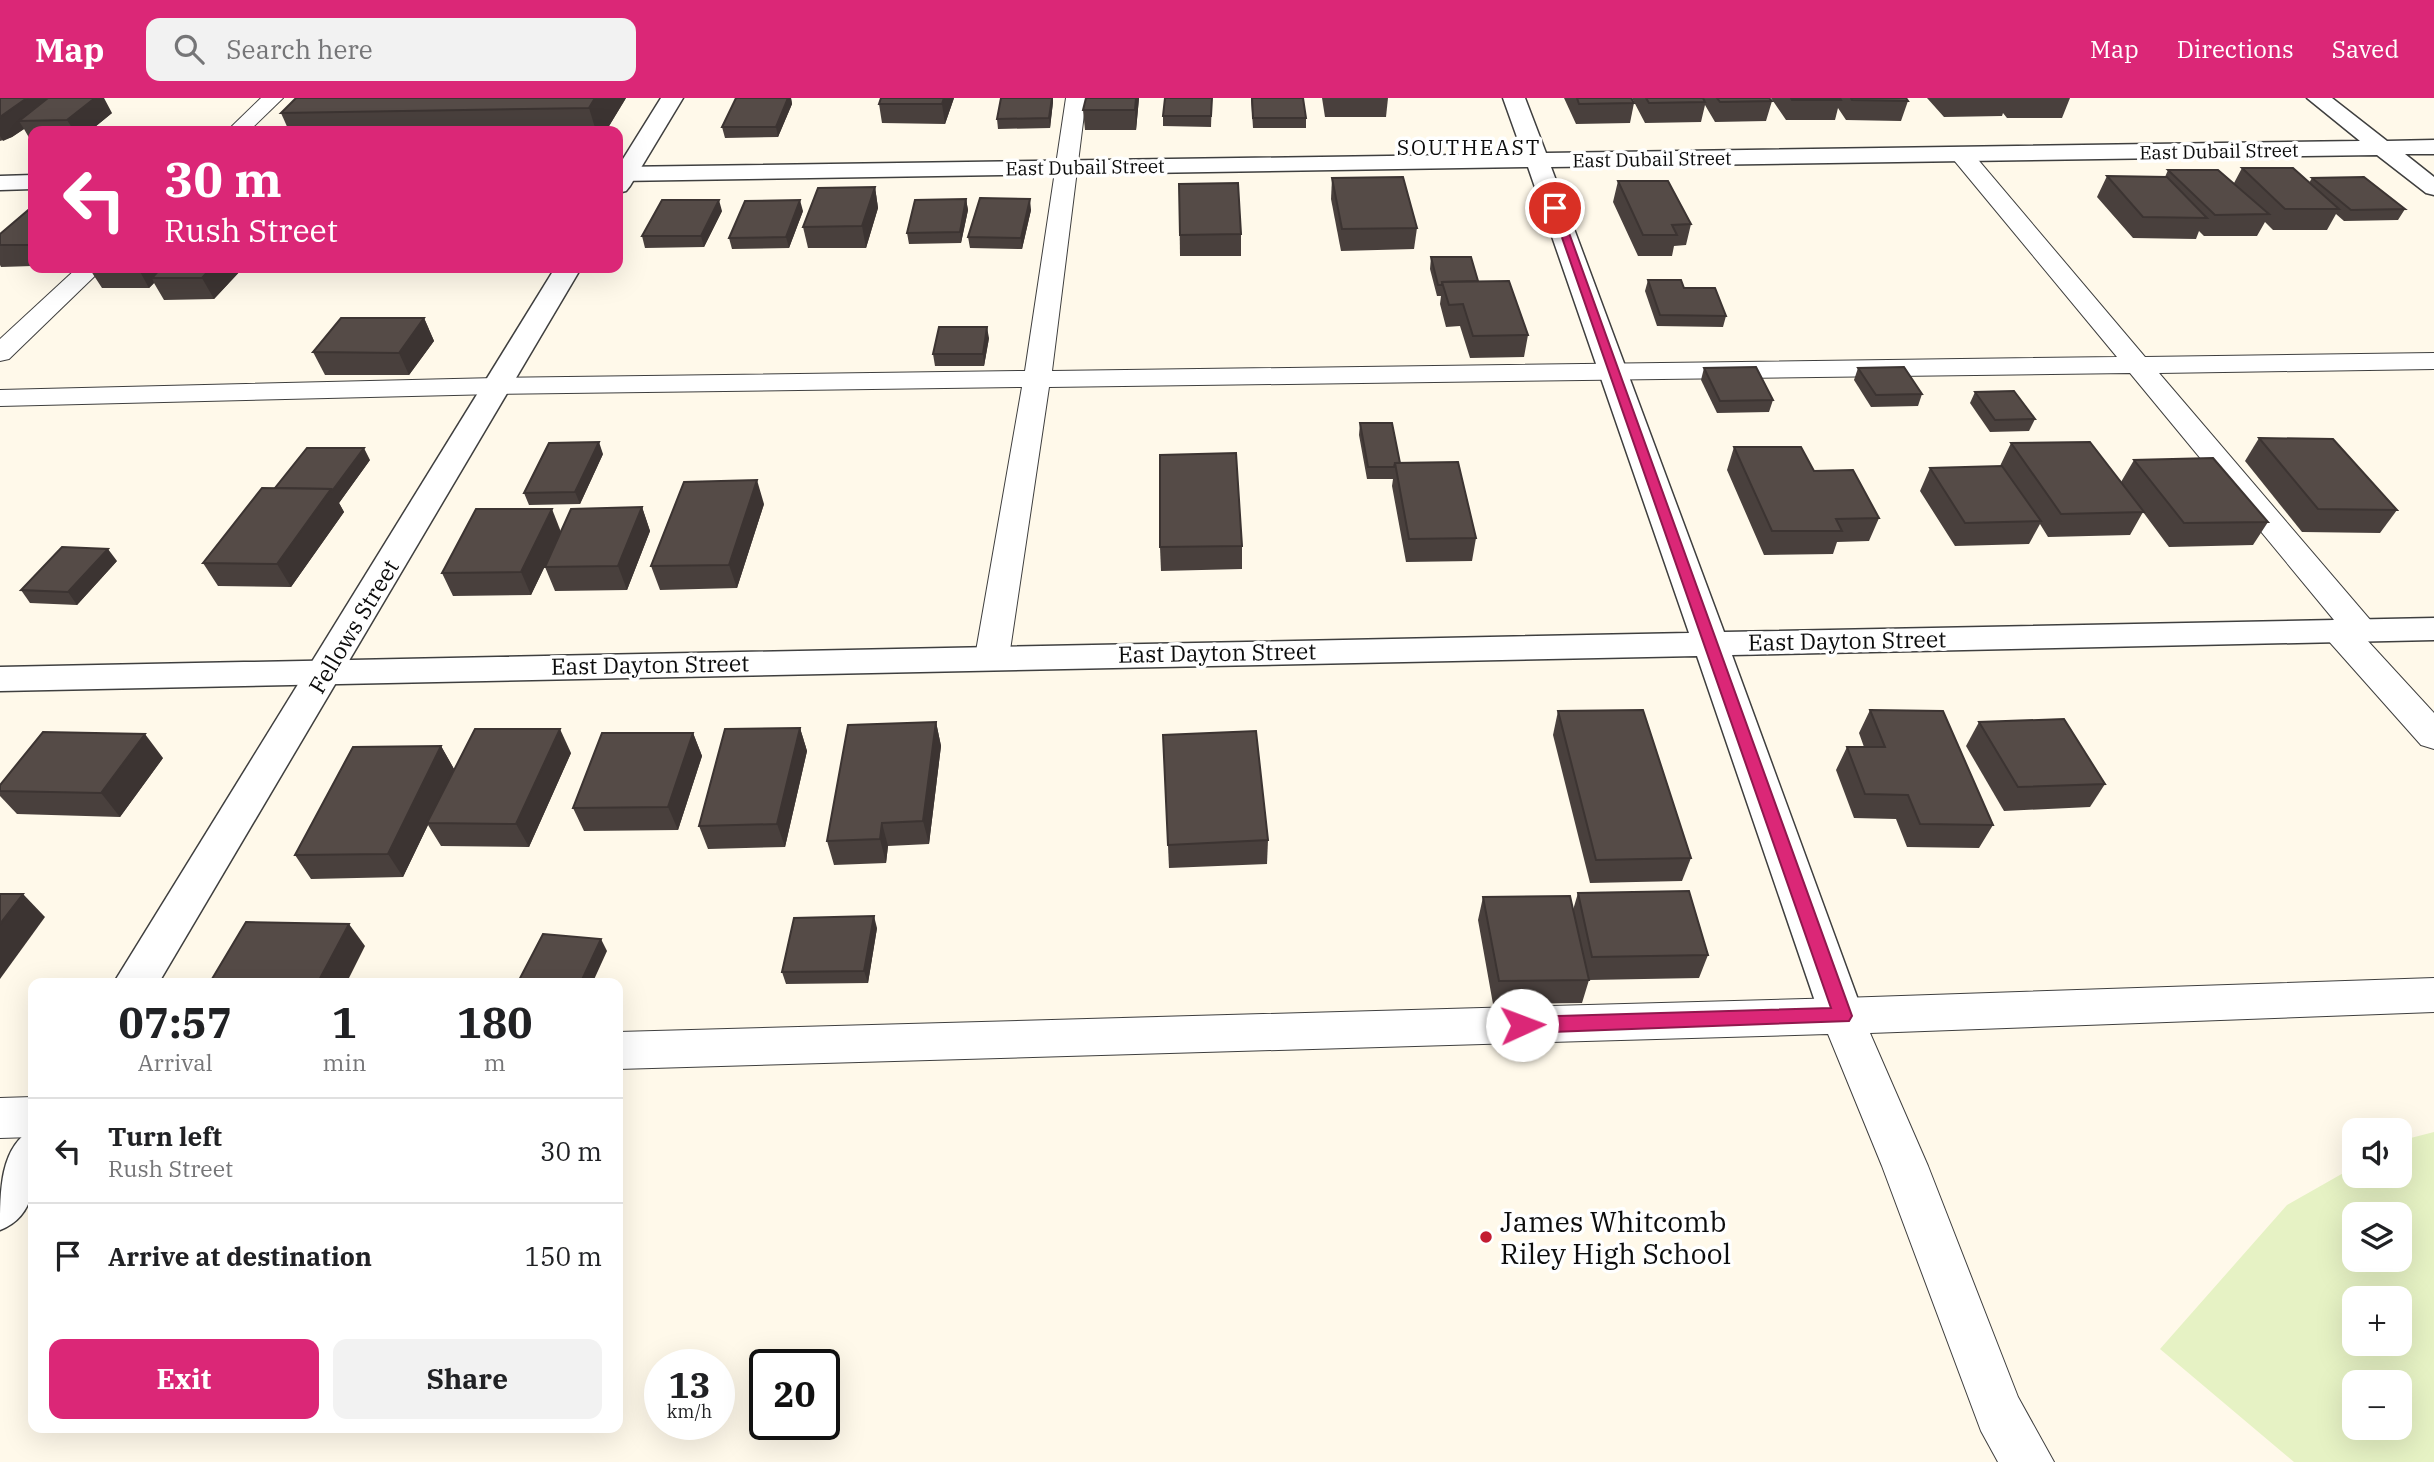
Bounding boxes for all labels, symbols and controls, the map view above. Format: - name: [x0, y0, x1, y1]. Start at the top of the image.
- search box: [146, 18, 636, 81]
- text: Map: [35, 28, 104, 71]
- icon: search: [170, 30, 208, 68]
- text: Search here: [226, 32, 373, 66]
- text: Map: [2090, 33, 2139, 65]
- text: Directions: [2177, 33, 2294, 65]
- text: Saved: [2332, 33, 2399, 65]
- district label: SOUTHEAST: [1397, 133, 1541, 161]
- street label: East Dubail Street: [2139, 138, 2299, 164]
- street label: East Dubail Street: [1572, 146, 1732, 172]
- text: 30 m: [164, 147, 282, 210]
- icon: left: [49, 154, 140, 245]
- street label: East Dubail Street: [1005, 154, 1165, 180]
- pin: [1525, 178, 1585, 238]
- icon: arrive: [1536, 189, 1574, 227]
- text: Rush Street: [164, 209, 338, 251]
- street label: Fellows Street: [301, 553, 405, 699]
- street label: East Dayton Street: [1748, 623, 1946, 657]
- street label: East Dayton Street: [1118, 635, 1316, 669]
- street label: East Dayton Street: [551, 647, 749, 681]
- position arrow: [1485, 988, 1559, 1062]
- text: 07:57: [118, 995, 232, 1050]
- text: 1: [332, 995, 357, 1050]
- text: 180: [457, 995, 532, 1050]
- text: Arrival: [138, 1047, 213, 1077]
- text: min: [323, 1047, 366, 1077]
- text: m: [484, 1047, 506, 1077]
- map controls: [2342, 1118, 2412, 1440]
- button: sound: [2342, 1118, 2412, 1188]
- text: Turn left: [108, 1119, 222, 1153]
- icon: left: [49, 1132, 87, 1170]
- text: 30 m: [540, 1134, 602, 1168]
- text: Rush Street: [108, 1153, 233, 1183]
- button: layers: [2342, 1202, 2412, 1272]
- place label: James Whitcomb Riley High School: [1500, 1203, 1731, 1272]
- marker: James Whitcomb Riley High School: [1478, 1229, 1494, 1245]
- icon: arrive: [49, 1237, 87, 1275]
- text: Arrive at destination: [108, 1239, 372, 1273]
- text: 150 m: [524, 1239, 602, 1273]
- button: +: [2342, 1286, 2412, 1356]
- button: Exit: [49, 1339, 319, 1419]
- button: Share: [333, 1339, 602, 1419]
- speed limit sign: 20: [749, 1349, 840, 1440]
- text: 13: [668, 1362, 711, 1408]
- button: −: [2342, 1370, 2412, 1440]
- text: km/h: [667, 1400, 712, 1423]

